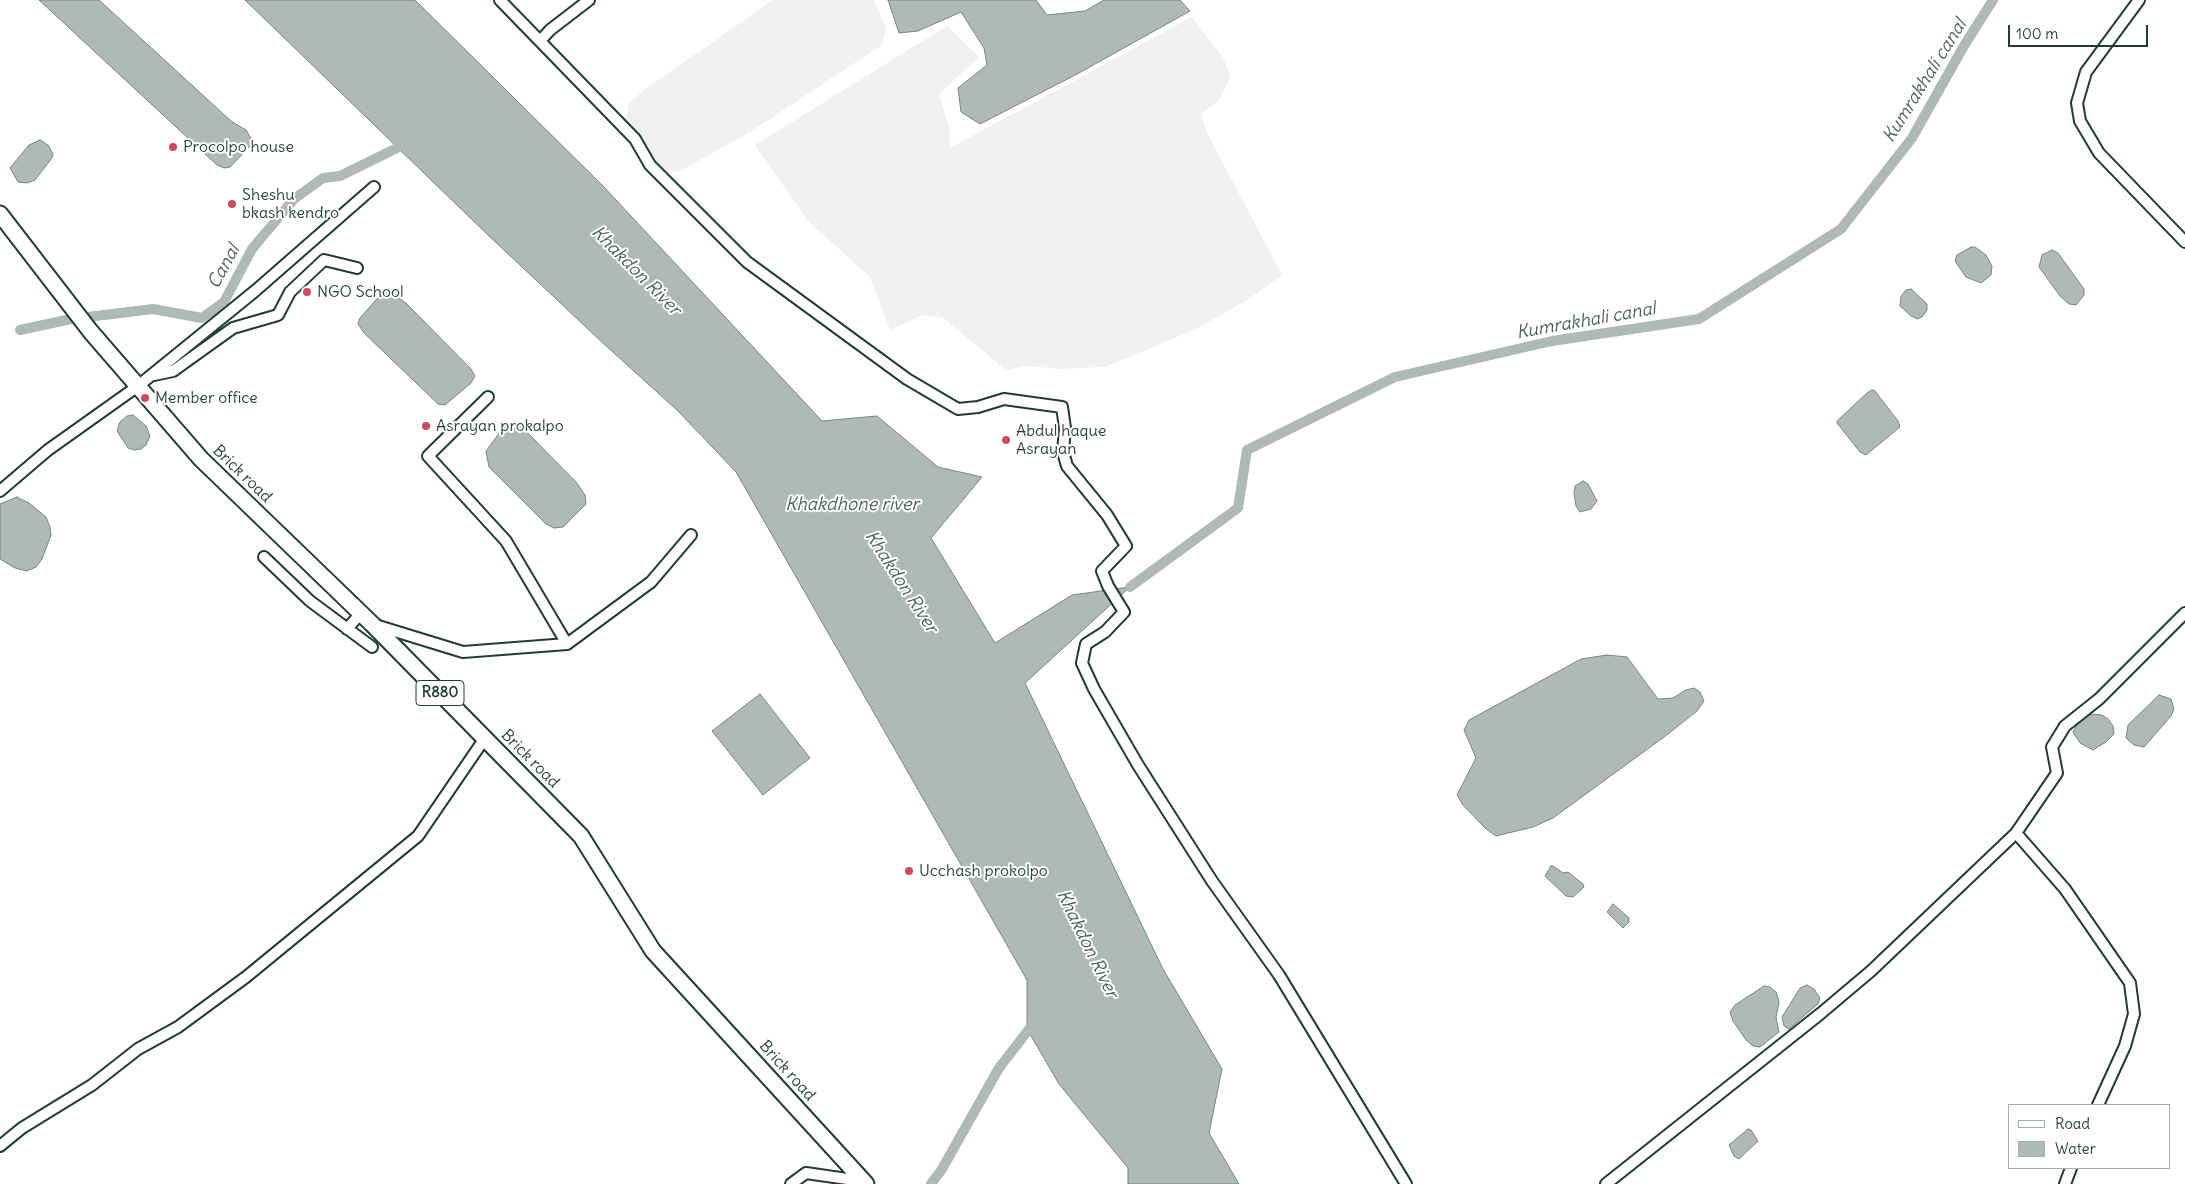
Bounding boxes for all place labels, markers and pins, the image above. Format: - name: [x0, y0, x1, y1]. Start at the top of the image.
- place label: Procolpo house: [183, 137, 294, 157]
- marker: Procolpo house: [167, 141, 179, 153]
- place label: Sheshu bkash kendro: [242, 185, 339, 223]
- marker: Sheshu bkash kendro: [226, 198, 238, 210]
- place label: NGO School: [317, 282, 404, 302]
- marker: NGO School: [301, 286, 313, 298]
- place label: Member office: [155, 388, 258, 408]
- marker: Member office: [139, 392, 151, 404]
- place label: Asrayan prokalpo: [436, 416, 564, 436]
- marker: Asrayan prokalpo: [420, 420, 432, 432]
- place label: Abdul haque Asrayan: [1016, 421, 1106, 459]
- marker: Abdul haque Asrayan: [1000, 434, 1012, 446]
- place label: Ucchash prokolpo: [919, 861, 1048, 881]
- marker: Ucchash prokolpo: [903, 865, 915, 877]

